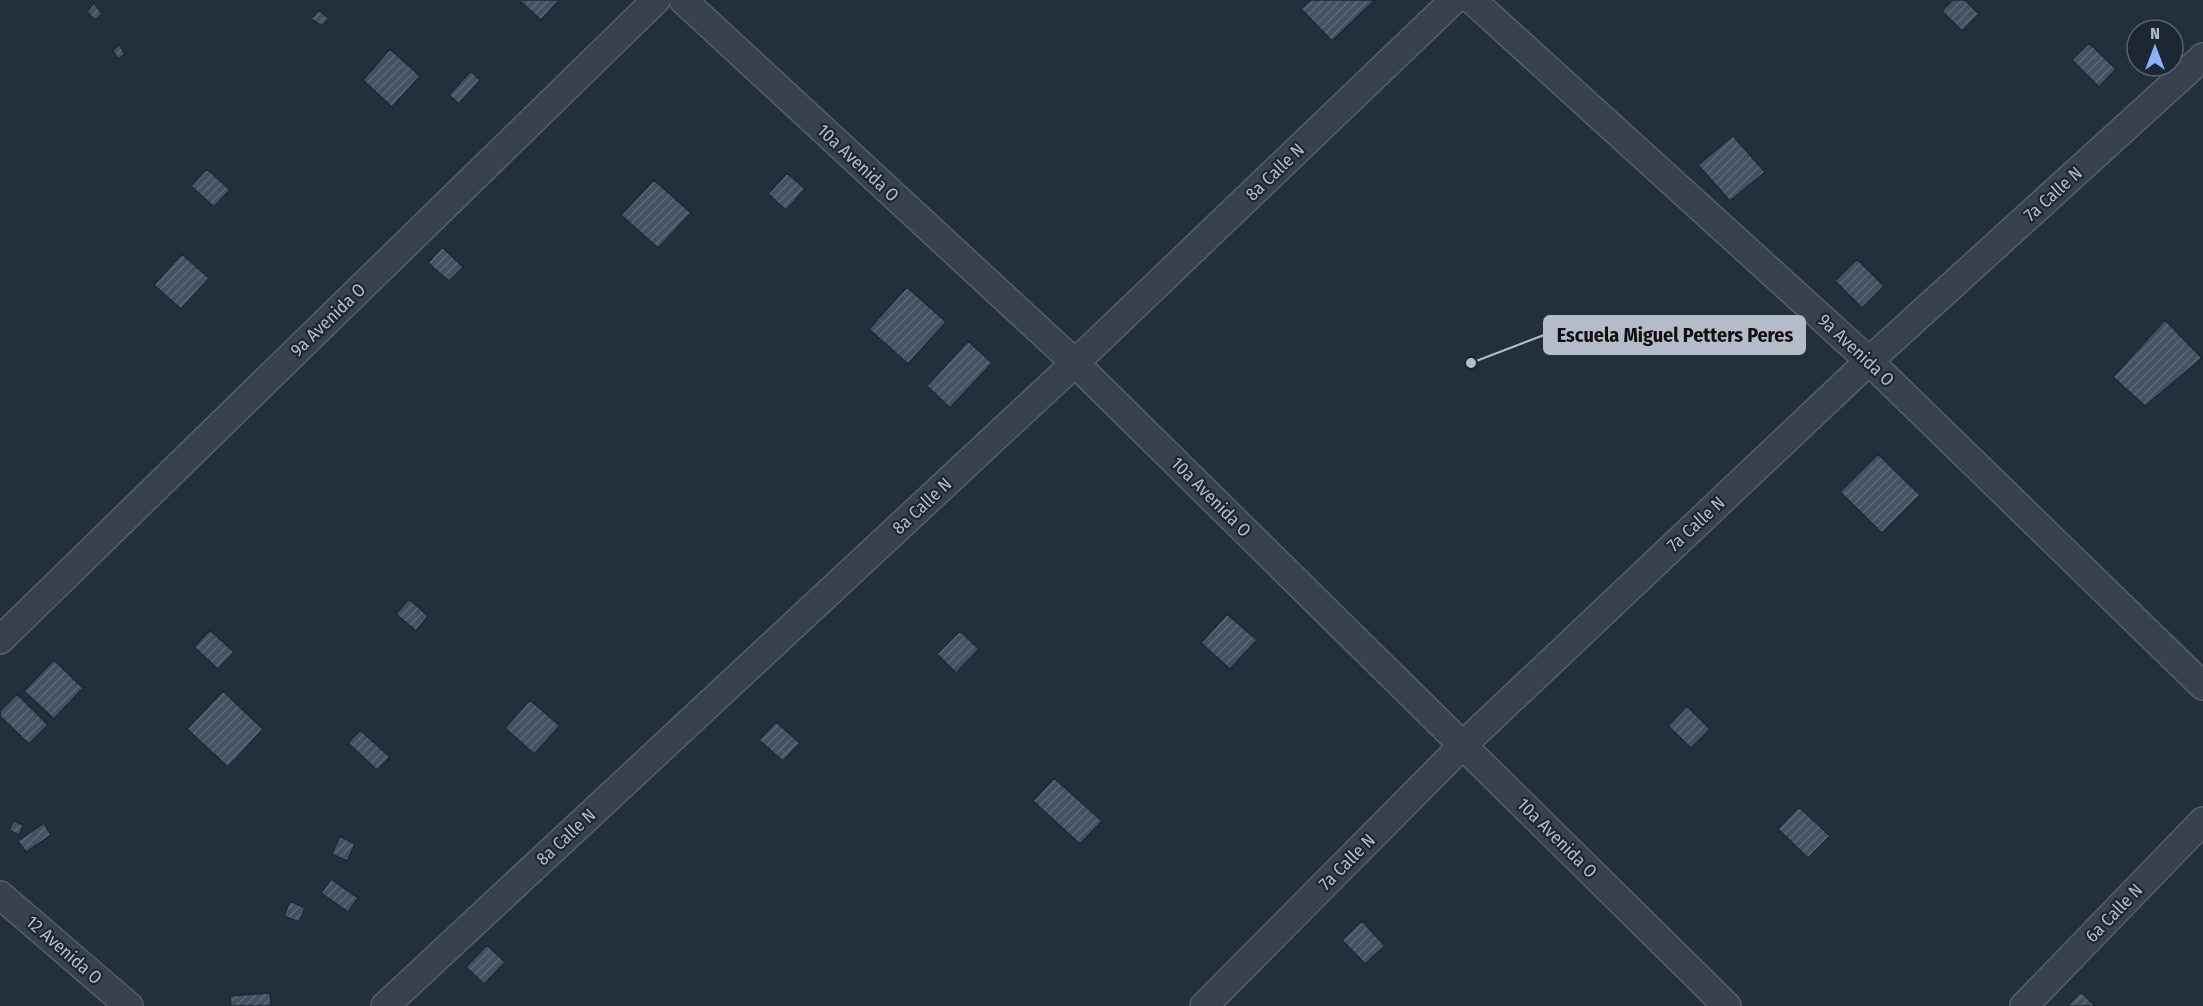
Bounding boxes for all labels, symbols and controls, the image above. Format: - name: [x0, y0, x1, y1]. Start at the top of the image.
- north arrow: [2125, 18, 2185, 78]
- text: N: [2150, 24, 2160, 43]
- street label: 10a Avenida O: [813, 120, 903, 206]
- street label: 8a Calle N: [1241, 139, 1309, 205]
- street label: 7a Calle N: [2019, 162, 2087, 226]
- street label: 9a Avenida O: [286, 279, 370, 361]
- street label: 9a Avenida O: [1813, 309, 1899, 391]
- callout: Escuela Miguel Petters Peres: [1544, 316, 1805, 354]
- text: Escuela Miguel Petters Peres: [1557, 323, 1794, 347]
- street label: 10a Avenida O: [1167, 453, 1255, 541]
- street label: 8a Calle N: [888, 473, 956, 539]
- street label: 7a Calle N: [1663, 492, 1729, 556]
- street label: 10a Avenida O: [1513, 794, 1601, 882]
- street label: 8a Calle N: [532, 804, 600, 870]
- street label: 7a Calle N: [1314, 829, 1380, 895]
- street label: 6a Calle N: [2081, 879, 2147, 947]
- street label: 12 Avenida O: [21, 911, 107, 989]

